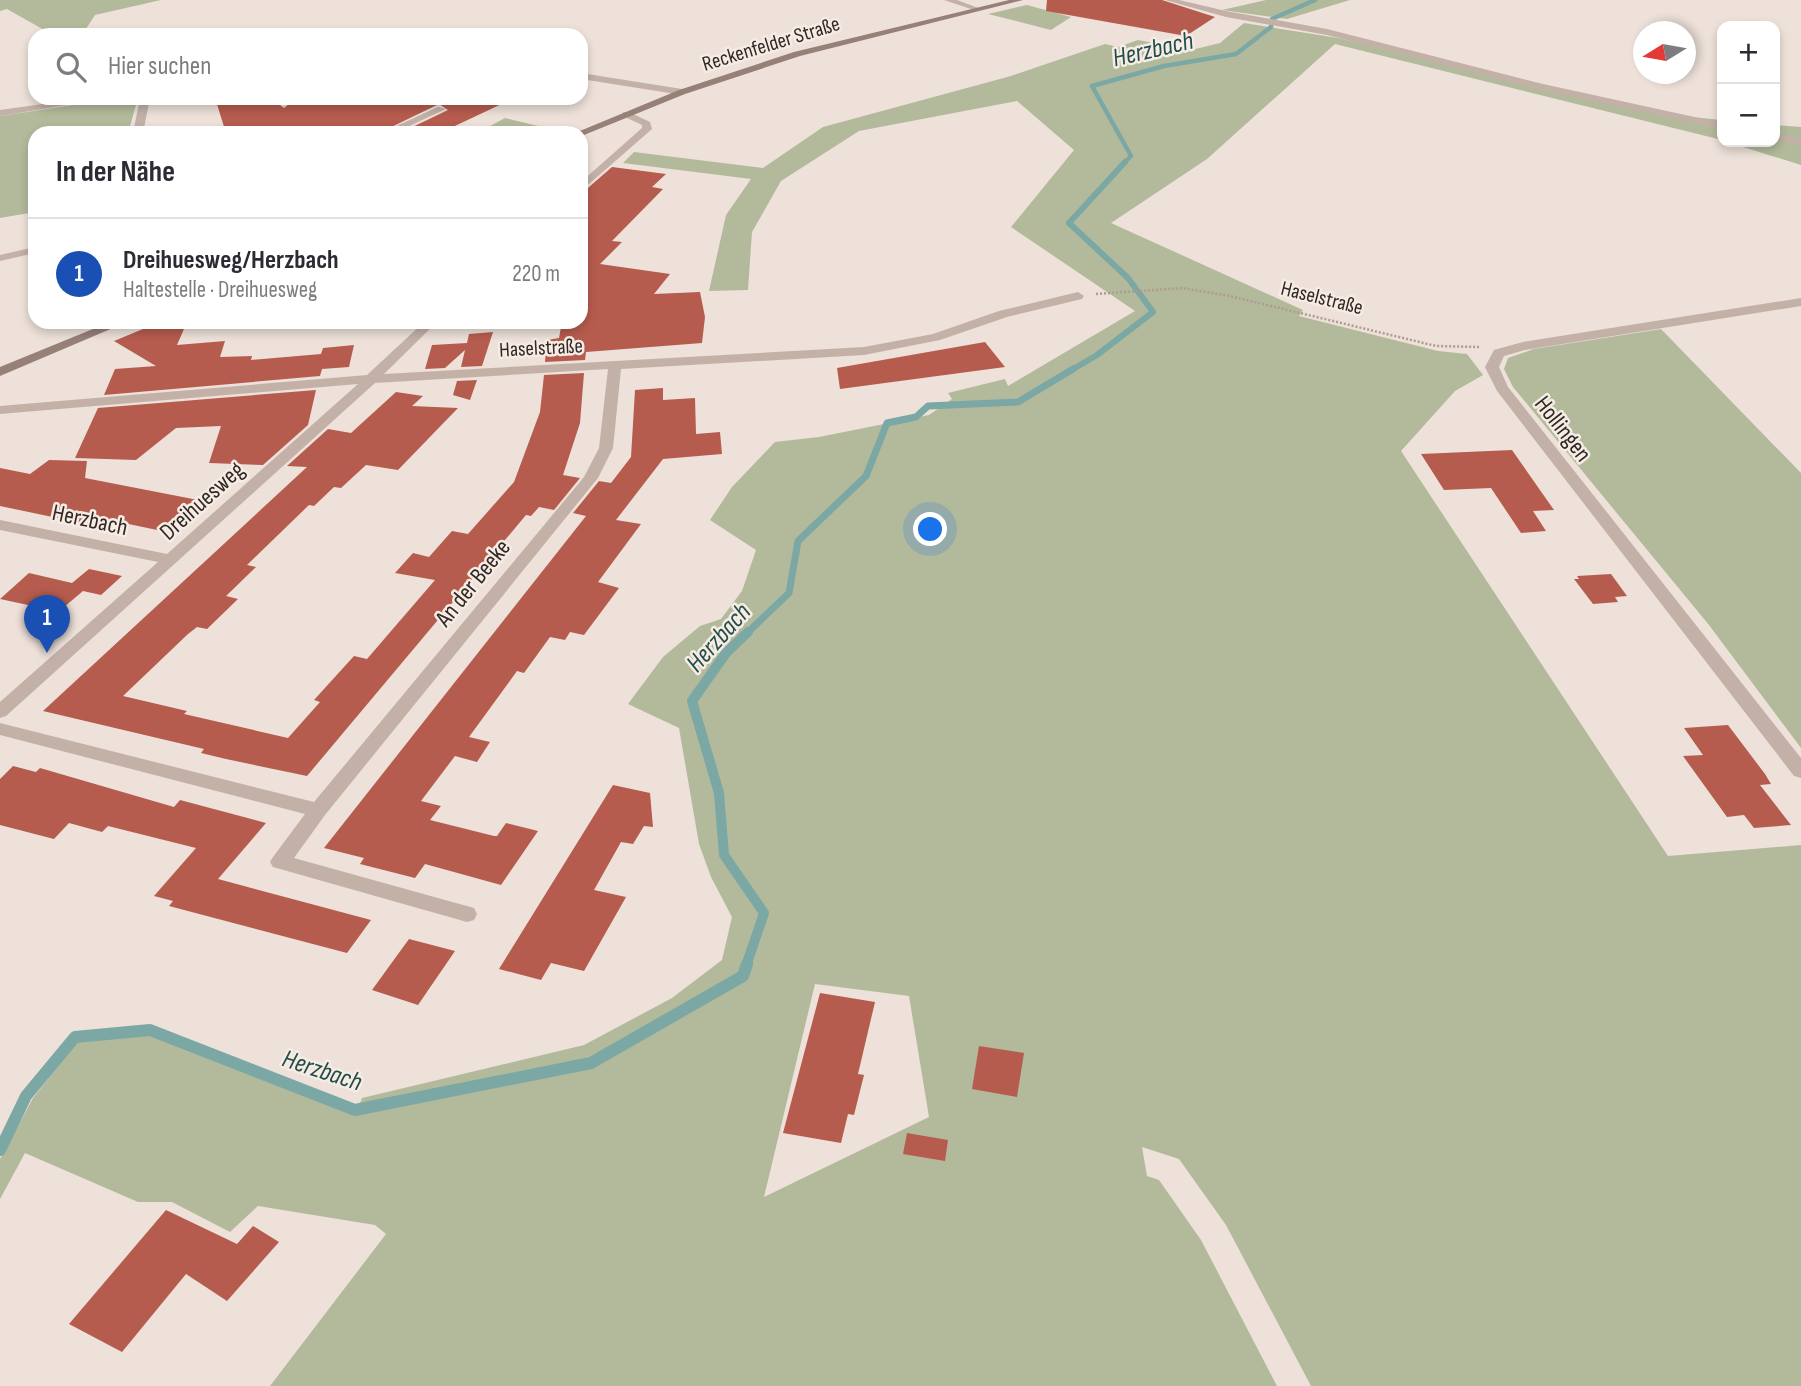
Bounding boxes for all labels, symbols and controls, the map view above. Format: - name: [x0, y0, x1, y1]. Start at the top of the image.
- street label: Reckenfelder Straße: [699, 11, 843, 77]
- north arrow: [1633, 21, 1696, 84]
- map controls: [1717, 21, 1780, 147]
- button: +: [1717, 21, 1780, 84]
- water label: Herzbach: [1110, 26, 1196, 74]
- search box: [28, 28, 588, 105]
- icon: search: [52, 48, 90, 86]
- text: Hier suchen: [108, 51, 211, 82]
- button: −: [1717, 84, 1780, 147]
- text: In der Nähe: [56, 154, 175, 190]
- text: Dreihuesweg/Herzbach: [123, 245, 339, 276]
- text: 1: [74, 260, 84, 288]
- text: 220 m: [512, 260, 560, 288]
- text: Haltestelle · Dreihuesweg: [123, 276, 317, 304]
- street label: Haselstraße: [1278, 276, 1366, 320]
- street label: Haselstraße: [499, 333, 583, 363]
- street label: Hollingen: [1528, 390, 1598, 468]
- street label: Dreihuesweg: [154, 456, 250, 546]
- street label: Herzbach: [50, 498, 130, 542]
- your location: [913, 512, 947, 546]
- street label: An der Beeke: [429, 534, 517, 633]
- pin: 1: [24, 595, 70, 653]
- water label: Herzbach: [680, 597, 758, 679]
- water label: Herzbach: [278, 1044, 366, 1098]

